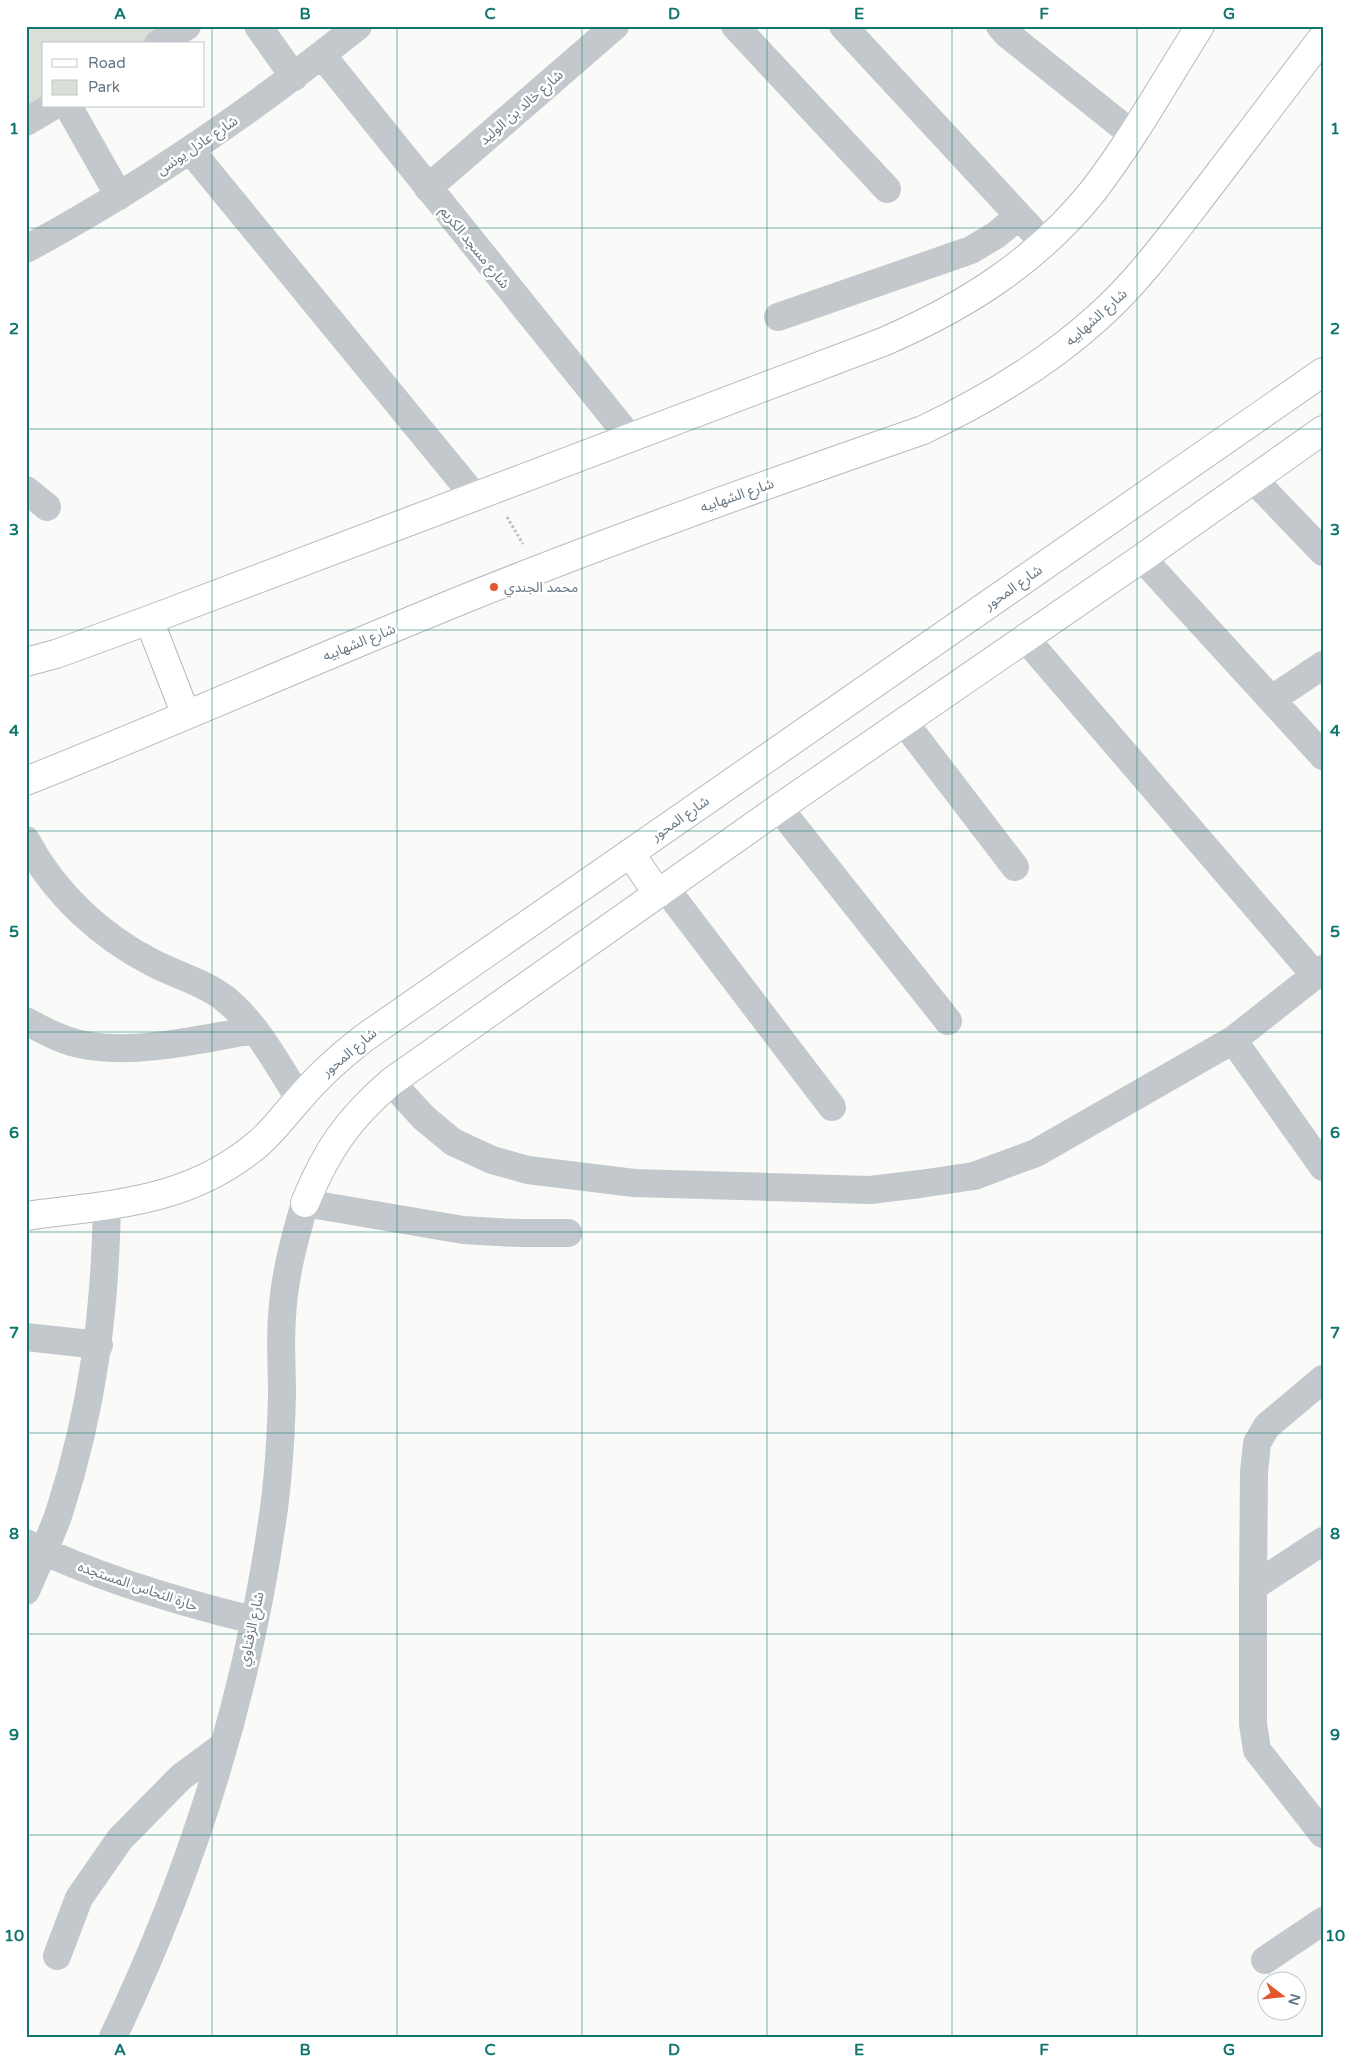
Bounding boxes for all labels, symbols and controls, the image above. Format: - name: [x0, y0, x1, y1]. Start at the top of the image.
- text: A: [114, 4, 126, 24]
- text: B: [299, 4, 311, 24]
- text: C: [484, 4, 496, 24]
- text: D: [668, 4, 680, 24]
- text: E: [854, 4, 864, 24]
- text: F: [1039, 4, 1049, 24]
- text: G: [1223, 4, 1235, 24]
- legend: [42, 42, 205, 108]
- text: Road: [88, 54, 126, 72]
- street label: شارع خالد بن الوليد: [476, 66, 568, 150]
- text: Park: [88, 78, 120, 96]
- street label: شارع عادل يونس: [153, 112, 242, 181]
- text: 1: [9, 119, 19, 139]
- text: 1: [1330, 119, 1340, 139]
- street label: شارع مسجد الكريم: [435, 203, 513, 293]
- street label: شارع الشهابيه: [1062, 285, 1132, 351]
- text: 2: [9, 319, 19, 339]
- text: 2: [1330, 319, 1340, 339]
- street label: شارع الشهابيه: [698, 475, 777, 518]
- text: 3: [9, 520, 19, 540]
- text: 3: [1330, 520, 1340, 540]
- street label: شارع المحور: [980, 561, 1047, 616]
- place label: محمد الجندي: [504, 579, 578, 598]
- marker: محمد الجندي: [488, 581, 500, 593]
- street label: شارع الشهابيه: [320, 620, 399, 667]
- text: 4: [9, 721, 19, 741]
- text: 4: [1330, 721, 1340, 741]
- street label: شارع المحور: [647, 792, 714, 847]
- text: 5: [9, 922, 19, 942]
- text: 5: [1330, 922, 1340, 942]
- street label: شارع المحور: [318, 1024, 382, 1082]
- text: 6: [9, 1123, 19, 1143]
- text: 6: [1330, 1123, 1340, 1143]
- text: 7: [9, 1323, 19, 1343]
- text: 7: [1330, 1323, 1340, 1343]
- text: 8: [9, 1524, 19, 1544]
- text: 8: [1330, 1524, 1340, 1544]
- street label: حارة النحاس المستجده: [76, 1558, 200, 1615]
- street label: شارع الزفتاوي: [235, 1590, 270, 1668]
- text: 9: [9, 1725, 19, 1745]
- text: 9: [1330, 1725, 1340, 1745]
- text: 10: [4, 1926, 24, 1946]
- text: 10: [1325, 1926, 1345, 1946]
- north arrow: [1256, 1970, 1306, 2020]
- text: N: [1284, 1992, 1304, 2007]
- text: A: [114, 2040, 126, 2060]
- text: B: [299, 2040, 311, 2060]
- text: C: [484, 2040, 496, 2060]
- text: D: [668, 2040, 680, 2060]
- text: E: [854, 2040, 864, 2060]
- text: F: [1039, 2040, 1049, 2060]
- text: G: [1223, 2040, 1235, 2060]

